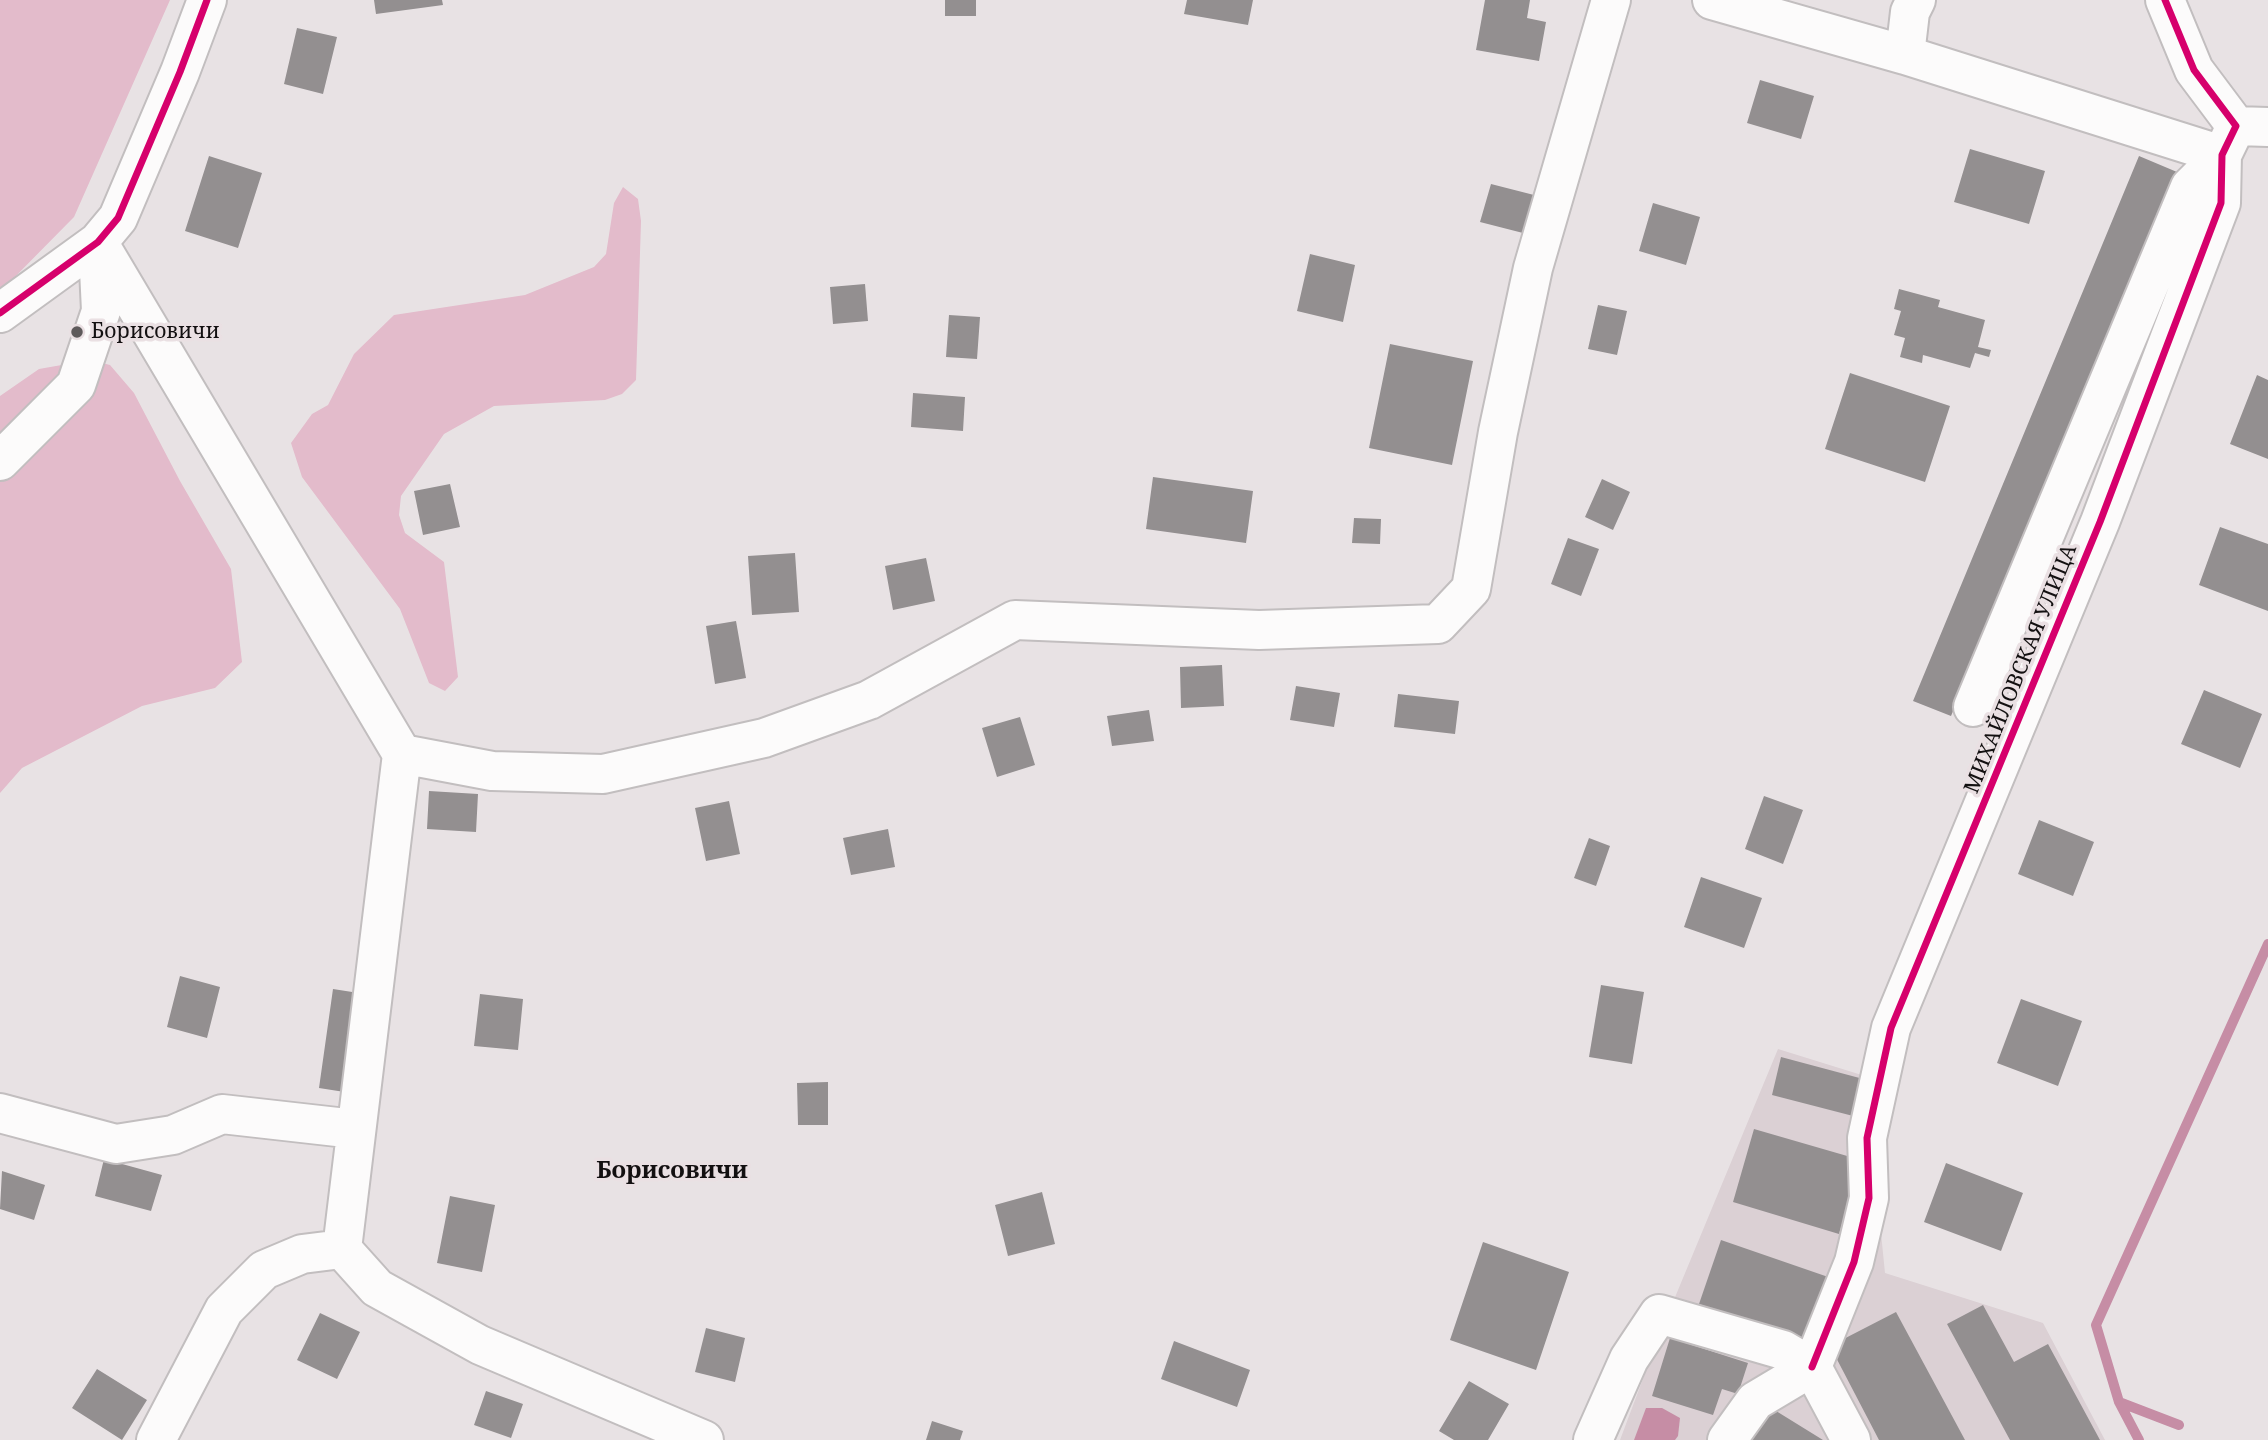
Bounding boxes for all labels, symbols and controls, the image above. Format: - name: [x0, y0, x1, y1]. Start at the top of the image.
- place label: Борисовичи: [91, 319, 220, 345]
- marker: Борисовичи: [69, 324, 85, 340]
- street label: МИХАЙЛОВСКАЯ УЛИЦА: [1959, 541, 2083, 797]
- district label: Борисовичи: [596, 1157, 748, 1185]

